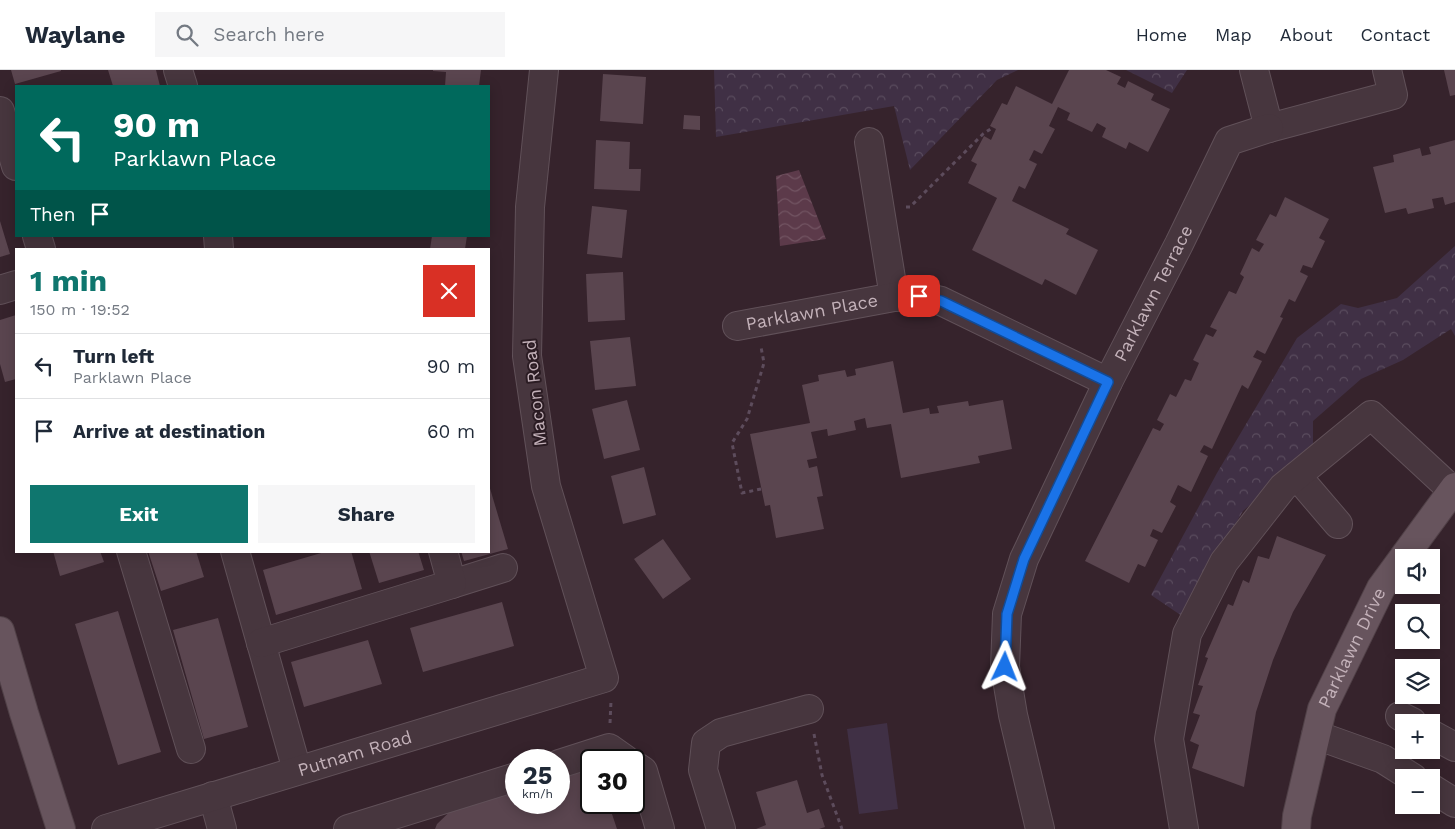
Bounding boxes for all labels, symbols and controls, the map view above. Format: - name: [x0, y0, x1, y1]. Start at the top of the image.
- search box: [155, 12, 505, 57]
- text: Waylane: [25, 21, 125, 49]
- icon: search: [173, 21, 201, 49]
- text: Search here: [213, 23, 325, 46]
- text: Home: [1136, 24, 1187, 45]
- text: Map: [1215, 24, 1252, 45]
- text: About: [1280, 24, 1332, 45]
- text: Contact: [1360, 24, 1430, 45]
- text: 90 m: [113, 104, 200, 146]
- icon: left: [30, 105, 95, 170]
- text: Parklawn Place: [113, 146, 276, 171]
- icon: arrive: [86, 200, 114, 228]
- text: Then: [30, 203, 76, 226]
- street label: Parklawn Terrace: [1109, 221, 1197, 365]
- text: 1 min: [30, 263, 107, 298]
- button: close: [423, 265, 475, 317]
- pin: [898, 275, 940, 317]
- icon: arrive: [905, 282, 933, 310]
- street label: Parklawn Place: [744, 289, 879, 334]
- text: 150 m · 19:52: [30, 300, 130, 319]
- street label: Macon Road: [518, 338, 551, 448]
- text: Turn left: [73, 345, 154, 368]
- icon: left: [30, 352, 58, 380]
- text: 90 m: [427, 355, 475, 378]
- text: Parklawn Place: [73, 368, 192, 387]
- icon: arrive: [30, 417, 58, 445]
- text: Arrive at destination: [73, 420, 265, 443]
- text: 60 m: [427, 420, 475, 443]
- button: Exit: [30, 485, 248, 543]
- button: Share: [258, 485, 475, 543]
- map controls: [1395, 549, 1440, 814]
- button: sound: [1395, 549, 1440, 594]
- street label: Parklawn Drive: [1313, 584, 1390, 711]
- button: search: [1395, 604, 1440, 649]
- position arrow: [978, 640, 1030, 692]
- button: layers: [1395, 659, 1440, 704]
- button: +: [1395, 714, 1440, 759]
- street label: Putnam Road: [295, 726, 414, 780]
- speed limit sign: 30: [580, 749, 645, 814]
- text: 25: [523, 761, 552, 790]
- button: −: [1395, 769, 1440, 814]
- text: km/h: [522, 787, 553, 801]

